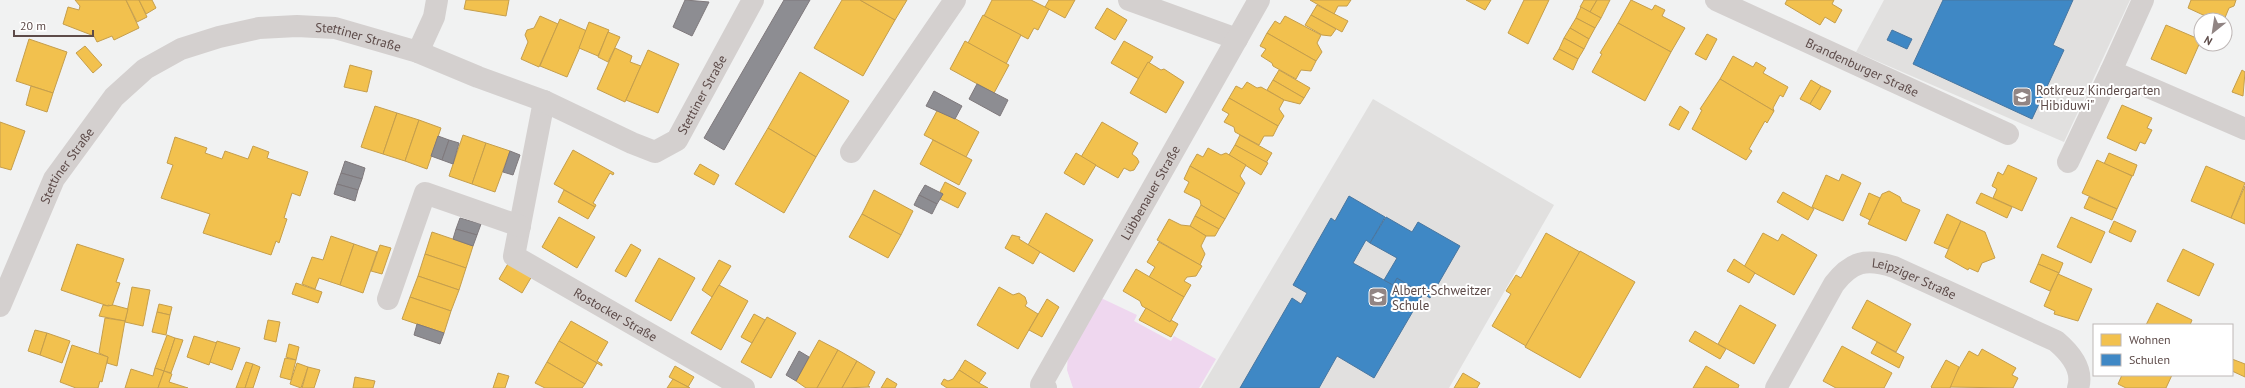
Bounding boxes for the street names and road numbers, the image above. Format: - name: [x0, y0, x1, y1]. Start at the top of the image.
- street label: Stettiner Straße: [315, 19, 403, 56]
- street label: Brandenburger Straße: [1803, 34, 1921, 101]
- street label: Stettiner Straße: [674, 52, 731, 138]
- street label: Stettiner Straße: [36, 124, 98, 207]
- street label: Lübbenauer Straße: [1117, 142, 1184, 243]
- street label: Leipziger Straße: [1871, 254, 1959, 303]
- street label: Rostocker Straße: [570, 284, 660, 345]

